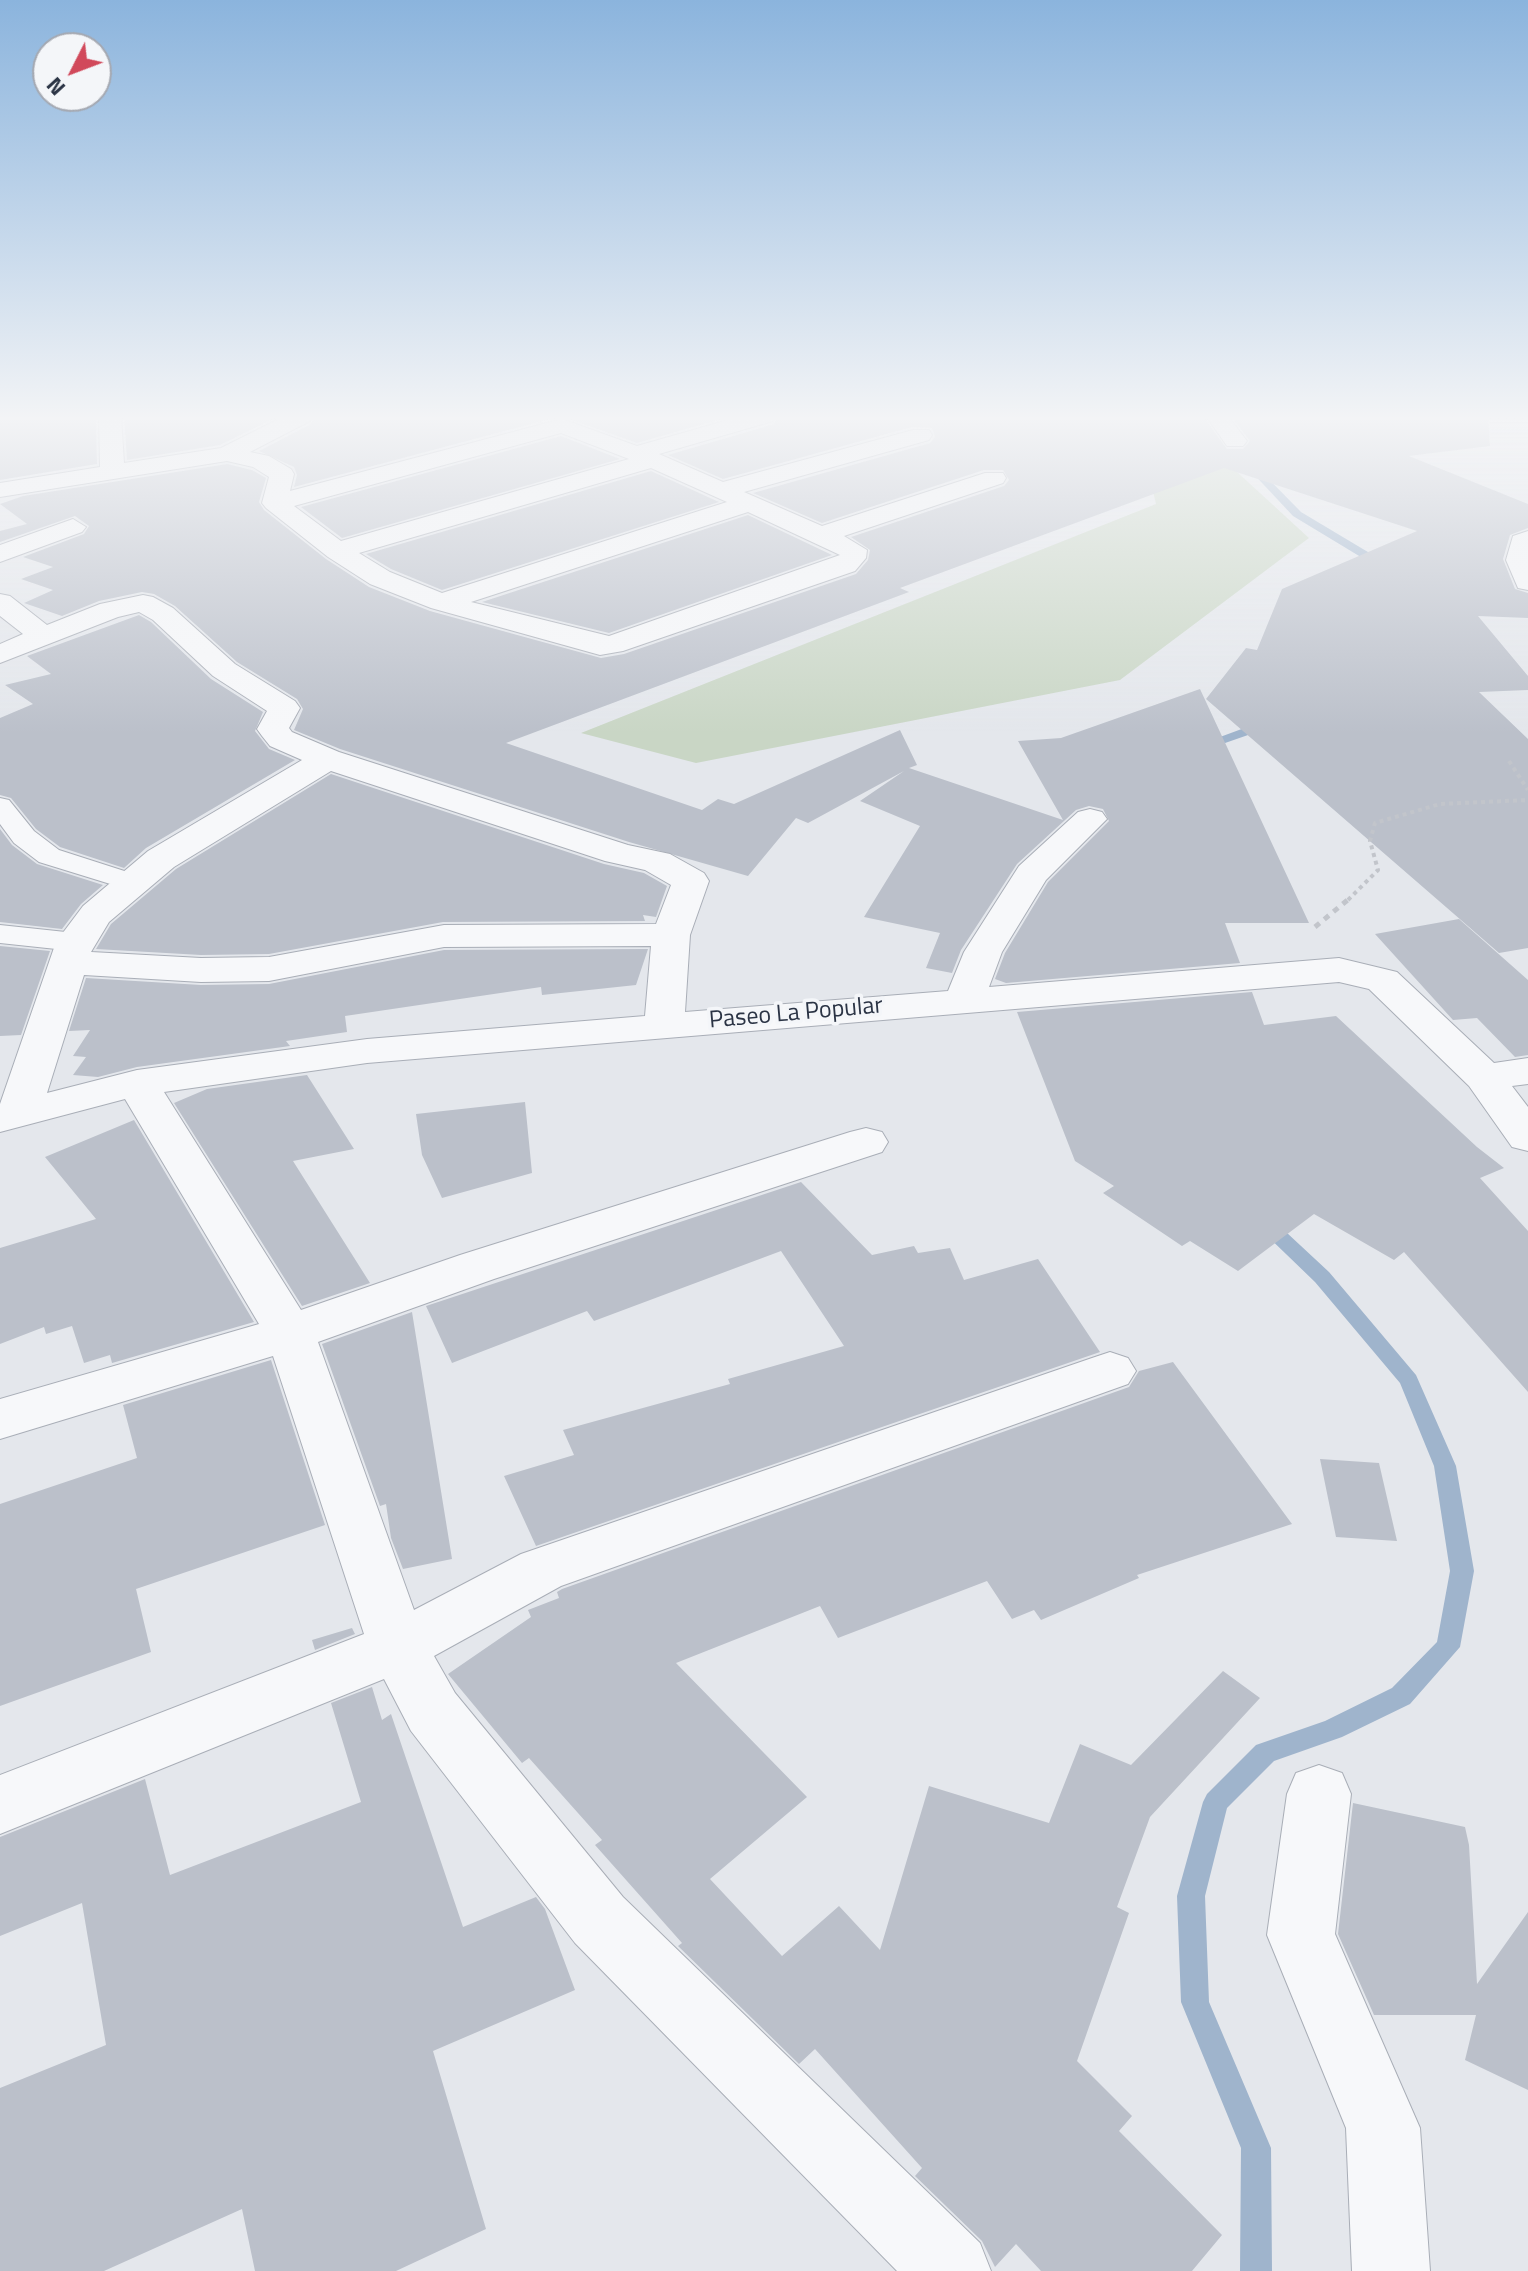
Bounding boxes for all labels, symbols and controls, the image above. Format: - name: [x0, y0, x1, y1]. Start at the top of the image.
- north arrow: [32, 32, 112, 112]
- text: N: [38, 70, 73, 104]
- street label: Paseo La Popular: [708, 992, 884, 1036]

